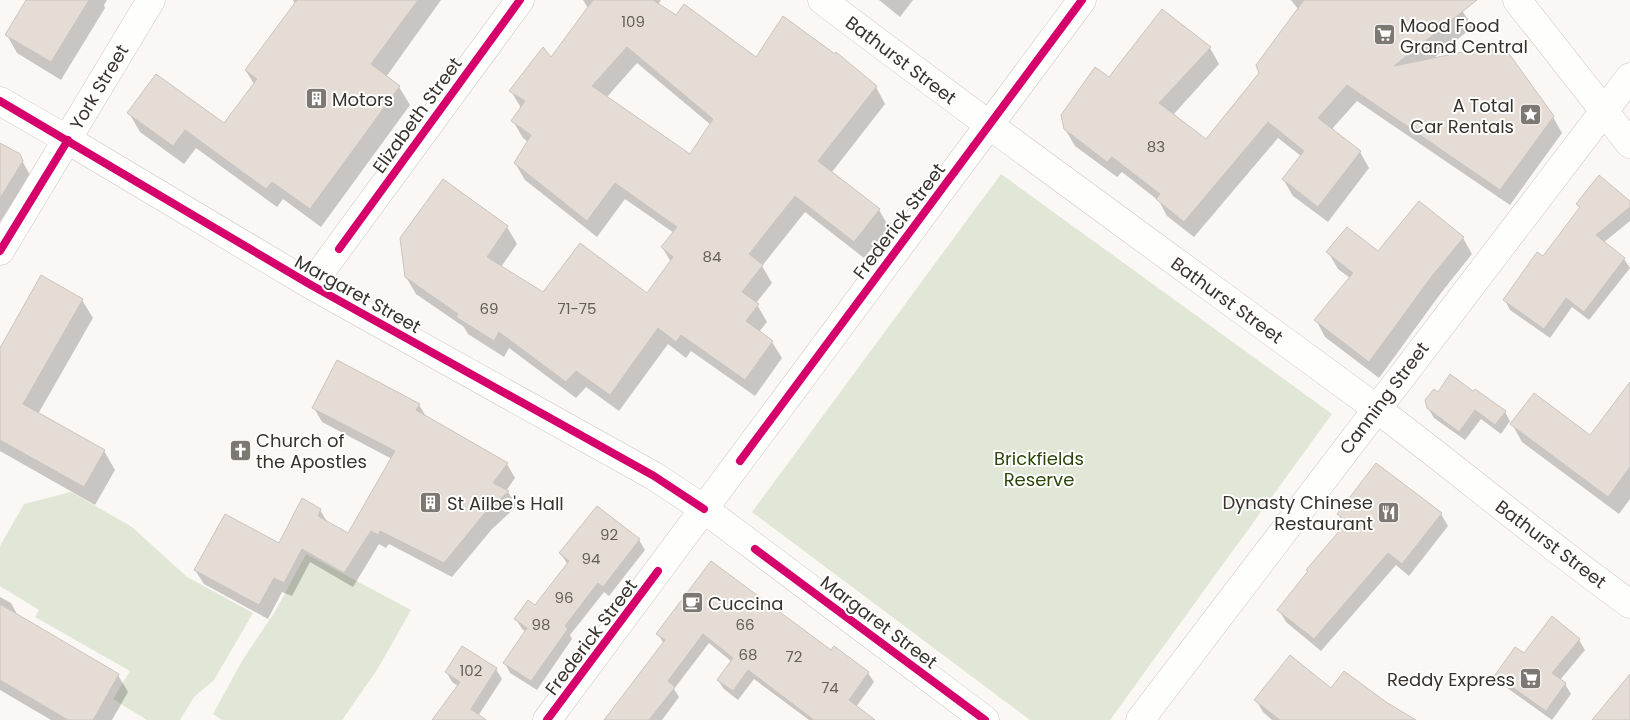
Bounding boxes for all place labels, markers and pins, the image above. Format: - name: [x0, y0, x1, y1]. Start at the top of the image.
- place label: Mood Food Grand Central: [1400, 13, 1528, 59]
- supermarket icon: Mood Food Grand Central: [1372, 23, 1396, 47]
- building icon: Motors: [304, 87, 328, 111]
- place label: Motors: [332, 87, 393, 112]
- place label: A Total Car Rentals: [1410, 93, 1514, 139]
- place icon: A Total Car Rentals: [1518, 103, 1542, 127]
- place label: Church of the Apostles: [256, 428, 367, 474]
- church icon: Church of the Apostles: [228, 438, 252, 462]
- place label: Dynasty Chinese Restaurant: [1222, 490, 1373, 536]
- building icon: St Ailbe's Hall: [419, 491, 443, 515]
- place label: St Ailbe's Hall: [447, 491, 564, 516]
- restaurant icon: Dynasty Chinese Restaurant: [1377, 500, 1401, 524]
- cafe icon: Cuccina: [680, 591, 704, 615]
- place label: Cuccina: [708, 591, 783, 616]
- place label: Reddy Express: [1387, 667, 1515, 692]
- supermarket icon: Reddy Express: [1519, 667, 1543, 691]

